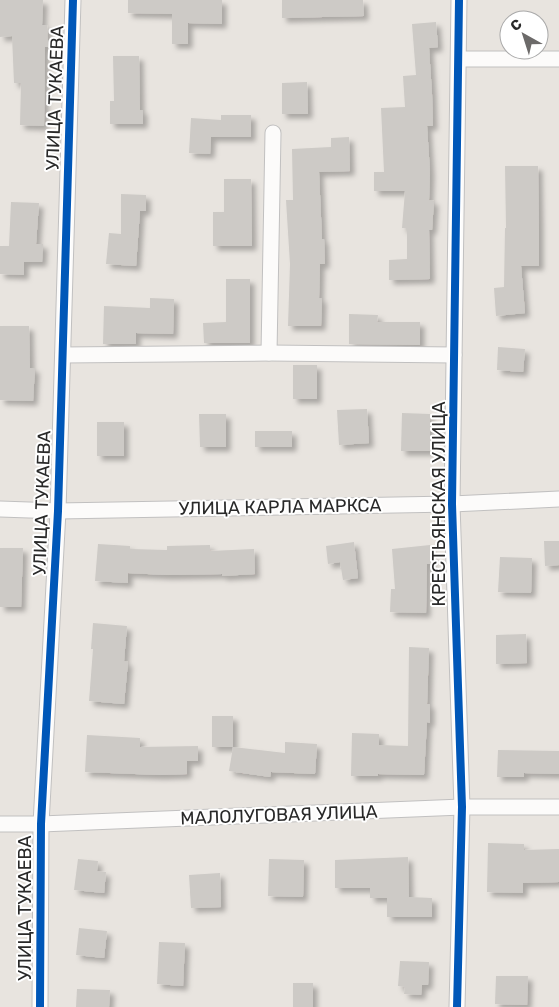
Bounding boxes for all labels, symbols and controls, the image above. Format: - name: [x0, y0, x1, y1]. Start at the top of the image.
- north arrow: [499, 10, 549, 60]
- text: С: [507, 15, 525, 35]
- street label: УЛИЦА ТУКАЕВА: [41, 25, 69, 171]
- street label: КРЕСТЬЯНСКАЯ УЛИЦА: [428, 401, 450, 607]
- street label: УЛИЦА ТУКАЕВА: [28, 430, 56, 576]
- street label: УЛИЦА КАРЛА МАРКСА: [178, 494, 382, 520]
- street label: МАЛОЛУГОВАЯ УЛИЦА: [180, 801, 378, 829]
- street label: УЛИЦА ТУКАЕВА: [14, 835, 36, 981]

